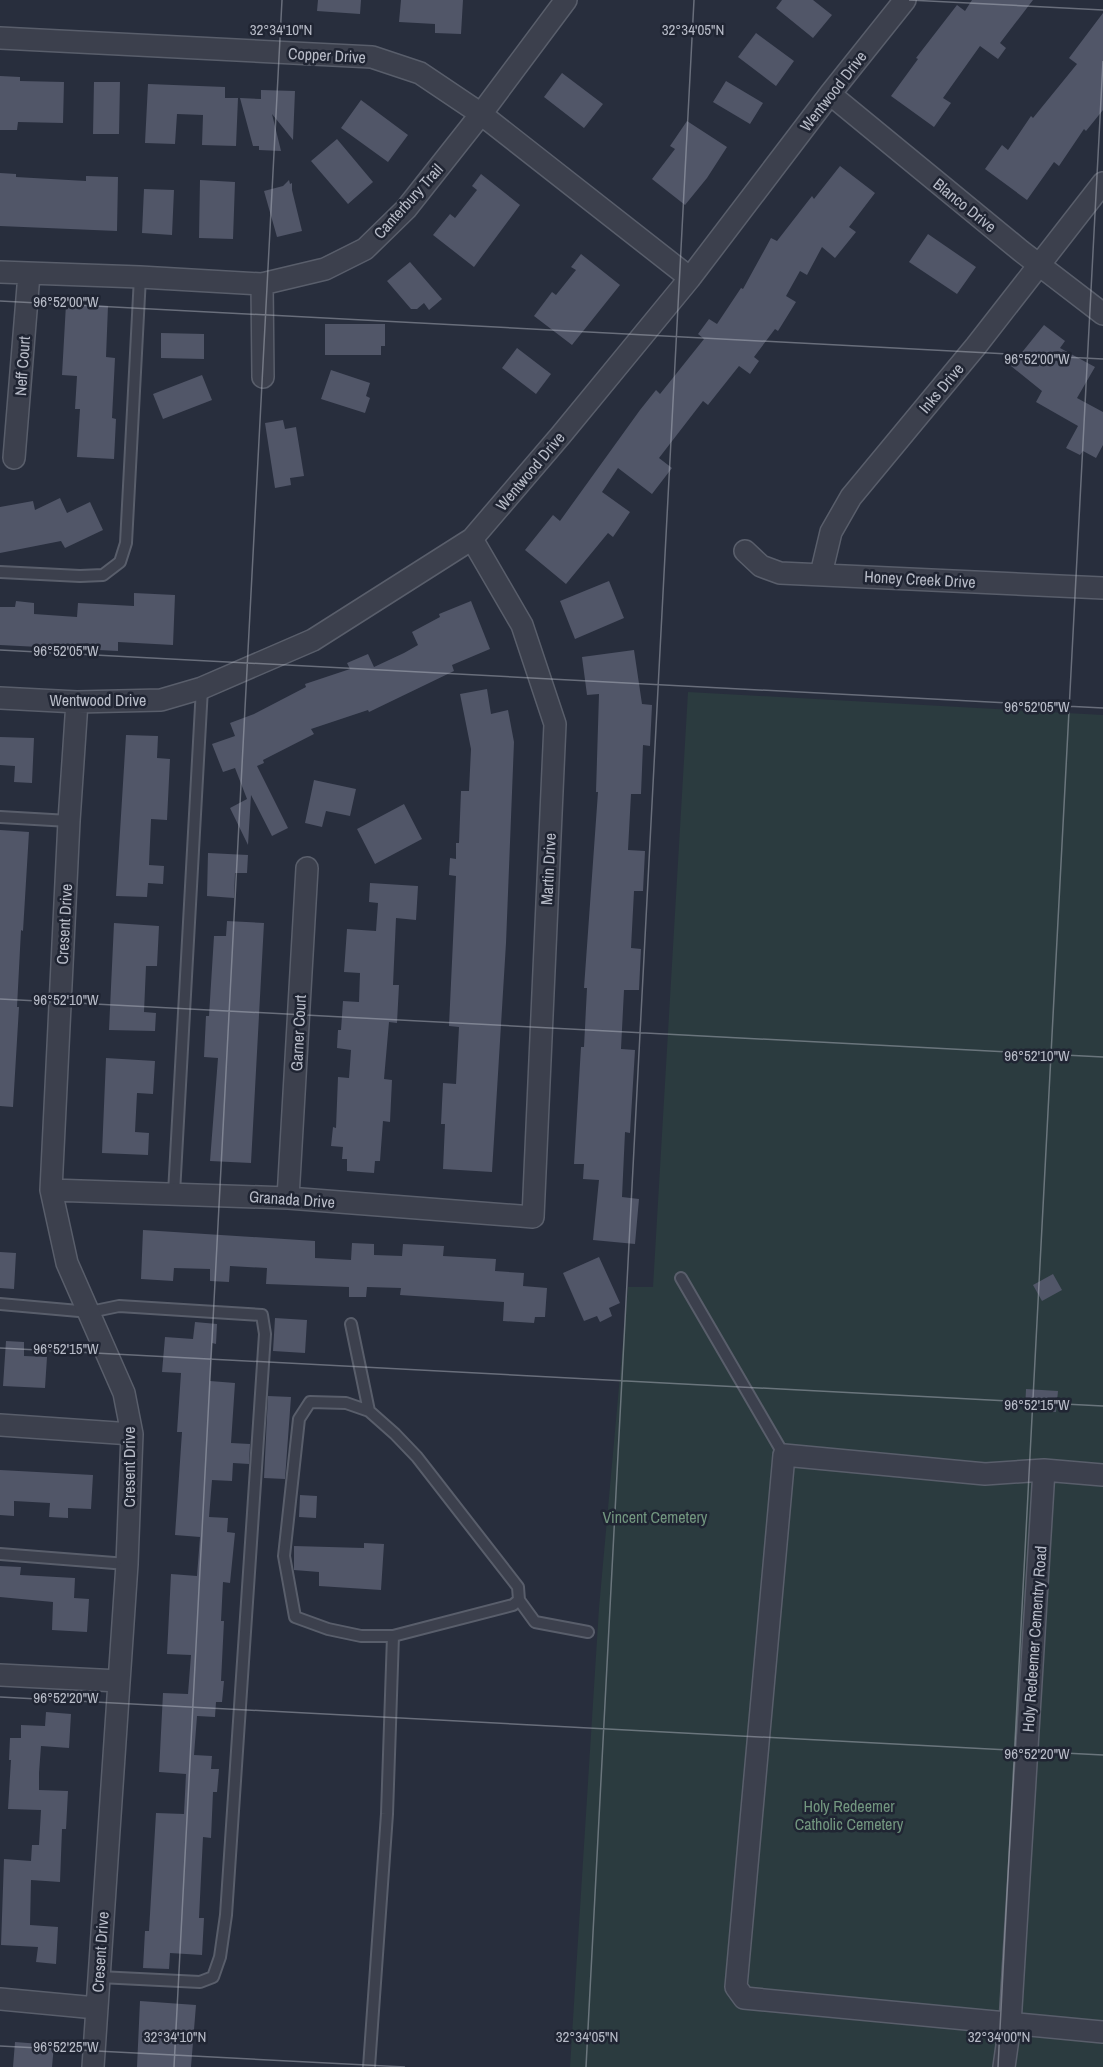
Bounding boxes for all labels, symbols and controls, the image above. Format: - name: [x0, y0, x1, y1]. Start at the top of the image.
- text: 32°34'10"N: [250, 19, 312, 40]
- text: 32°34'05"N: [662, 19, 724, 40]
- street label: Copper Drive: [287, 42, 367, 68]
- street label: Wentwood Drive: [795, 46, 871, 136]
- street label: Canterbury Trail: [368, 159, 448, 243]
- street label: Blanco Drive: [929, 173, 1001, 237]
- text: 96°52'00"W: [33, 291, 99, 312]
- street label: Neff Court: [9, 335, 35, 396]
- text: 96°52'00"W: [1004, 348, 1070, 369]
- street label: Inks Drive: [914, 358, 968, 418]
- street label: Wentwood Drive: [490, 427, 570, 515]
- street label: Honey Creek Drive: [864, 565, 976, 593]
- text: 96°52'05"W: [33, 640, 99, 661]
- street label: Wentwood Drive: [50, 689, 146, 711]
- text: 96°52'05"W: [1004, 696, 1070, 717]
- street label: Martin Drive: [535, 832, 561, 906]
- street label: Cresent Drive: [51, 883, 77, 965]
- text: 96°52'10"W: [33, 989, 99, 1010]
- street label: Garner Court: [285, 994, 311, 1072]
- text: 96°52'10"W: [1004, 1045, 1070, 1066]
- street label: Granada Drive: [248, 1185, 336, 1213]
- text: 96°52'15"W: [33, 1338, 99, 1359]
- text: 96°52'15"W: [1004, 1394, 1070, 1415]
- street label: Cresent Drive: [118, 1427, 140, 1507]
- park label: Vincent Cemetery: [603, 1506, 708, 1528]
- street label: Holy Redeemer Cementry Road: [1017, 1545, 1051, 1733]
- text: 96°52'20"W: [33, 1687, 99, 1708]
- text: 96°52'20"W: [1004, 1743, 1070, 1764]
- park label: Holy Redeemer Catholic Cemetery: [795, 1795, 904, 1835]
- street label: Cresent Drive: [86, 1911, 114, 1993]
- text: 32°34'10"N: [144, 2026, 206, 2047]
- text: 32°34'05"N: [556, 2026, 618, 2047]
- text: 32°34'00"N: [968, 2026, 1030, 2047]
- text: 96°52'25"W: [33, 2036, 99, 2057]

